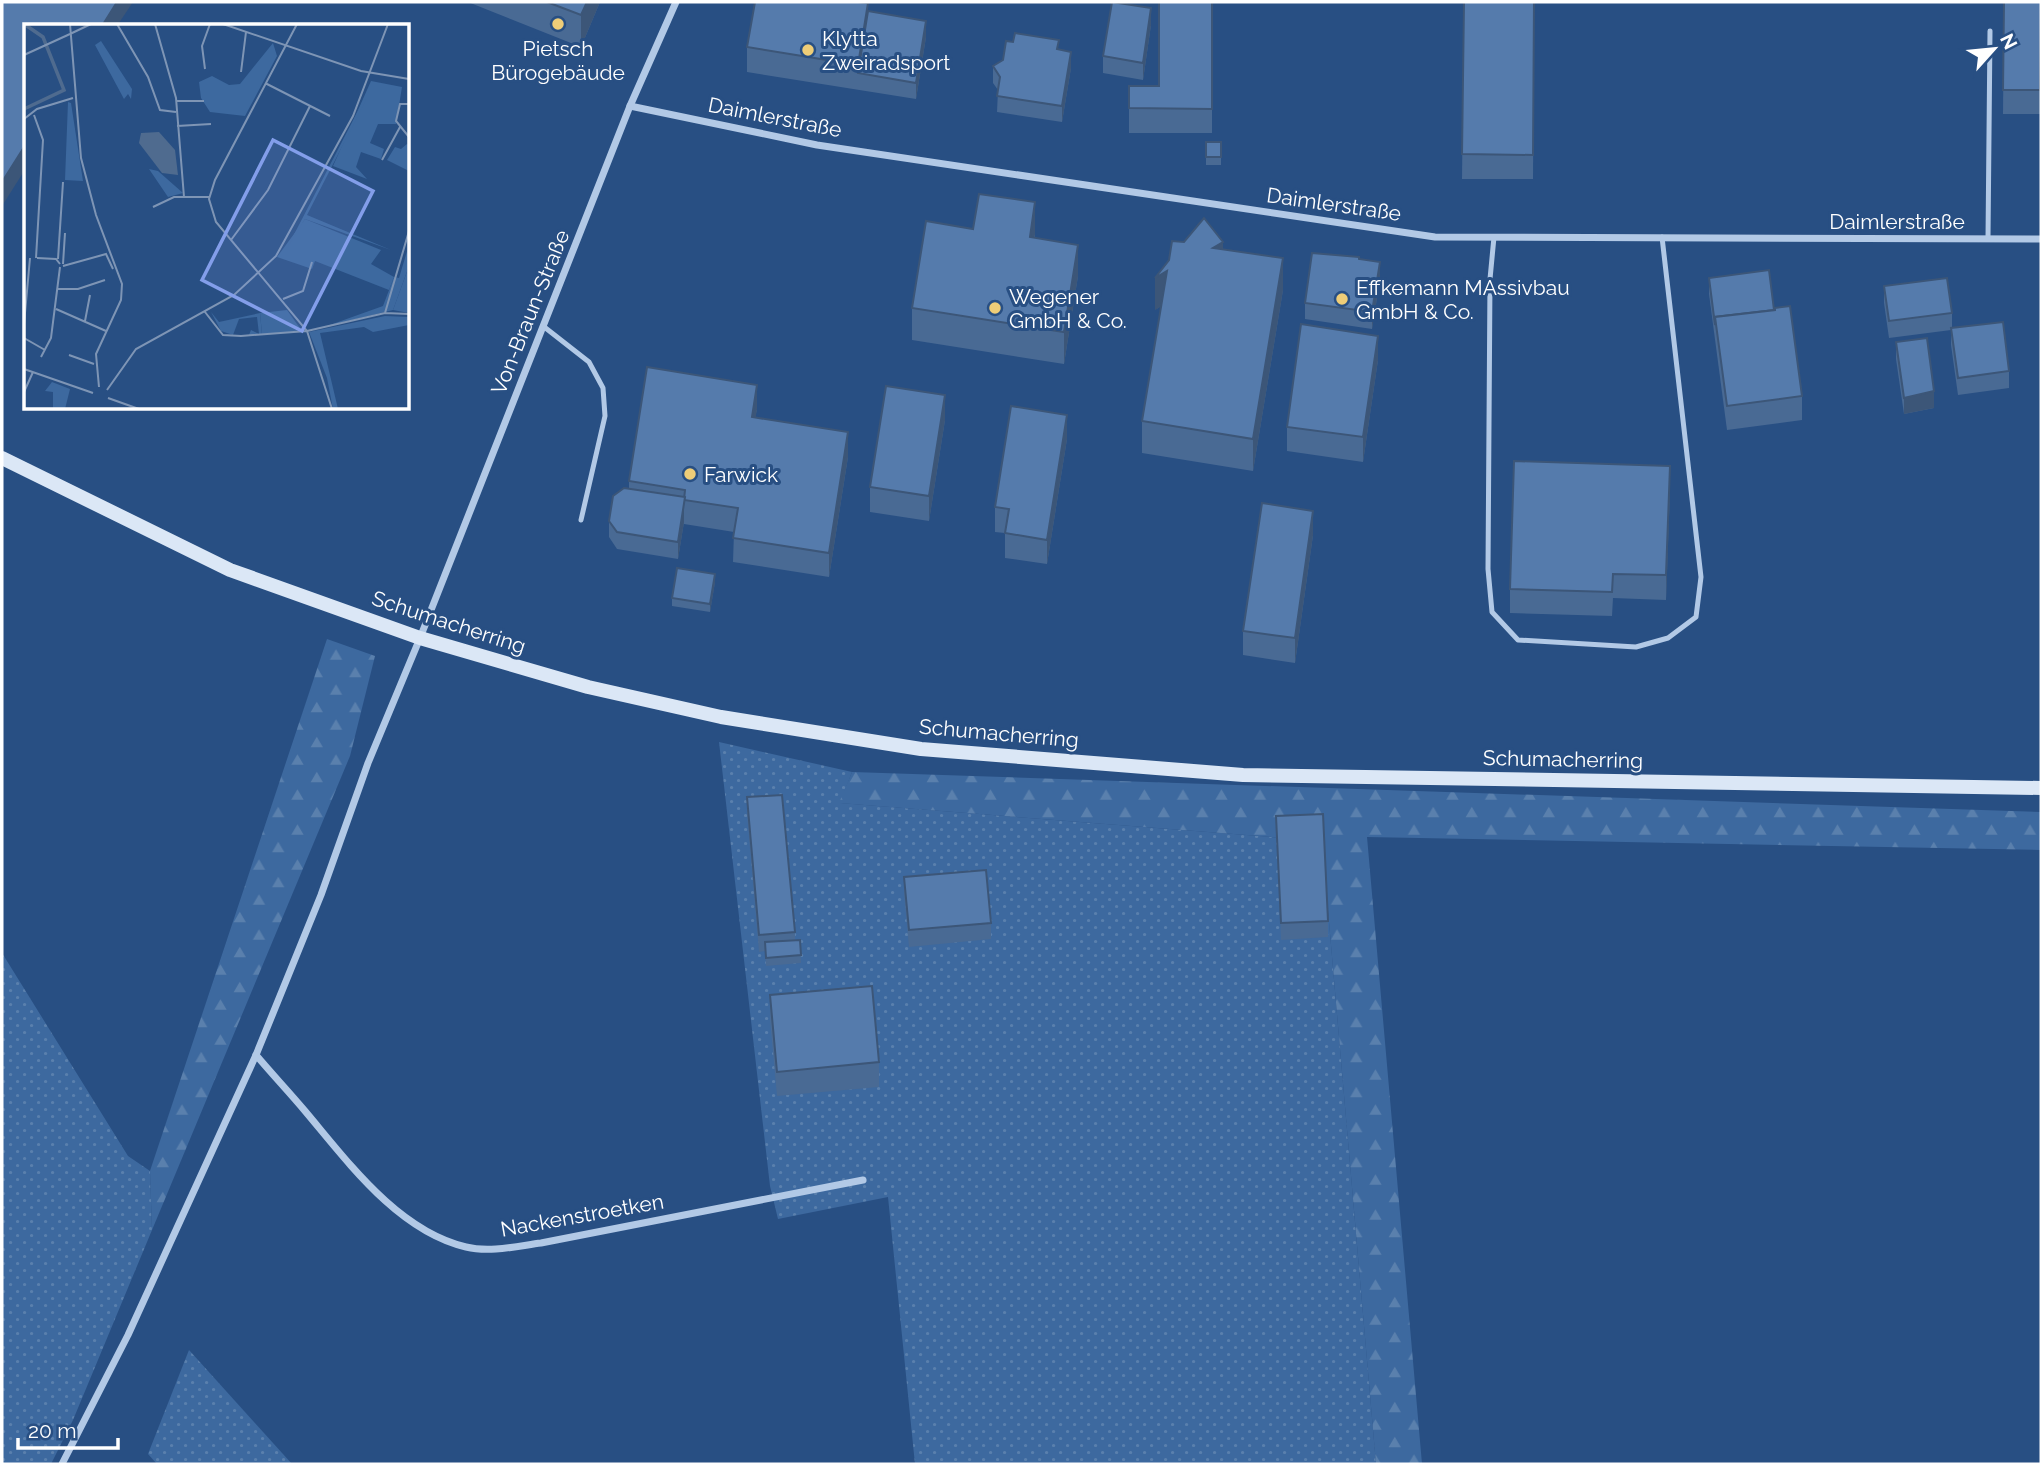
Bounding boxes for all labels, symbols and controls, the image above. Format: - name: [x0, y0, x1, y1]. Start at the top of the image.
- north arrow: [1959, 14, 2029, 84]
- marker: Pietsch Bürogebäude: [550, 16, 566, 32]
- inset map: [24, 24, 410, 410]
- place label: Klytta Zweiradsport: [822, 26, 950, 75]
- text: N: [1996, 30, 2022, 53]
- place label: Pietsch Bürogebäude: [491, 36, 625, 85]
- marker: Klytta Zweiradsport: [800, 42, 816, 58]
- street label: Daimlerstraße: [706, 92, 844, 142]
- street label: Daimlerstraße: [1265, 182, 1403, 226]
- street label: Daimlerstraße: [1829, 209, 1965, 234]
- street label: Von-Braun-Straße: [486, 226, 574, 398]
- place label: Effkemann MAssivbau GmbH & Co.: [1356, 275, 1570, 324]
- place label: Wegener GmbH & Co.: [1009, 284, 1127, 333]
- marker: Effkemann MAssivbau GmbH & Co.: [1334, 291, 1350, 307]
- marker: Wegener GmbH & Co.: [987, 300, 1003, 316]
- place label: Farwick: [704, 462, 778, 487]
- marker: Farwick: [682, 466, 698, 482]
- street label: Schumacherring: [369, 585, 529, 659]
- street label: Schumacherring: [918, 714, 1080, 752]
- street label: Schumacherring: [1483, 745, 1643, 773]
- street label: Nackenstroetken: [498, 1188, 666, 1242]
- scale bar: [18, 1406, 117, 1450]
- text: 20 m: [28, 1418, 76, 1443]

